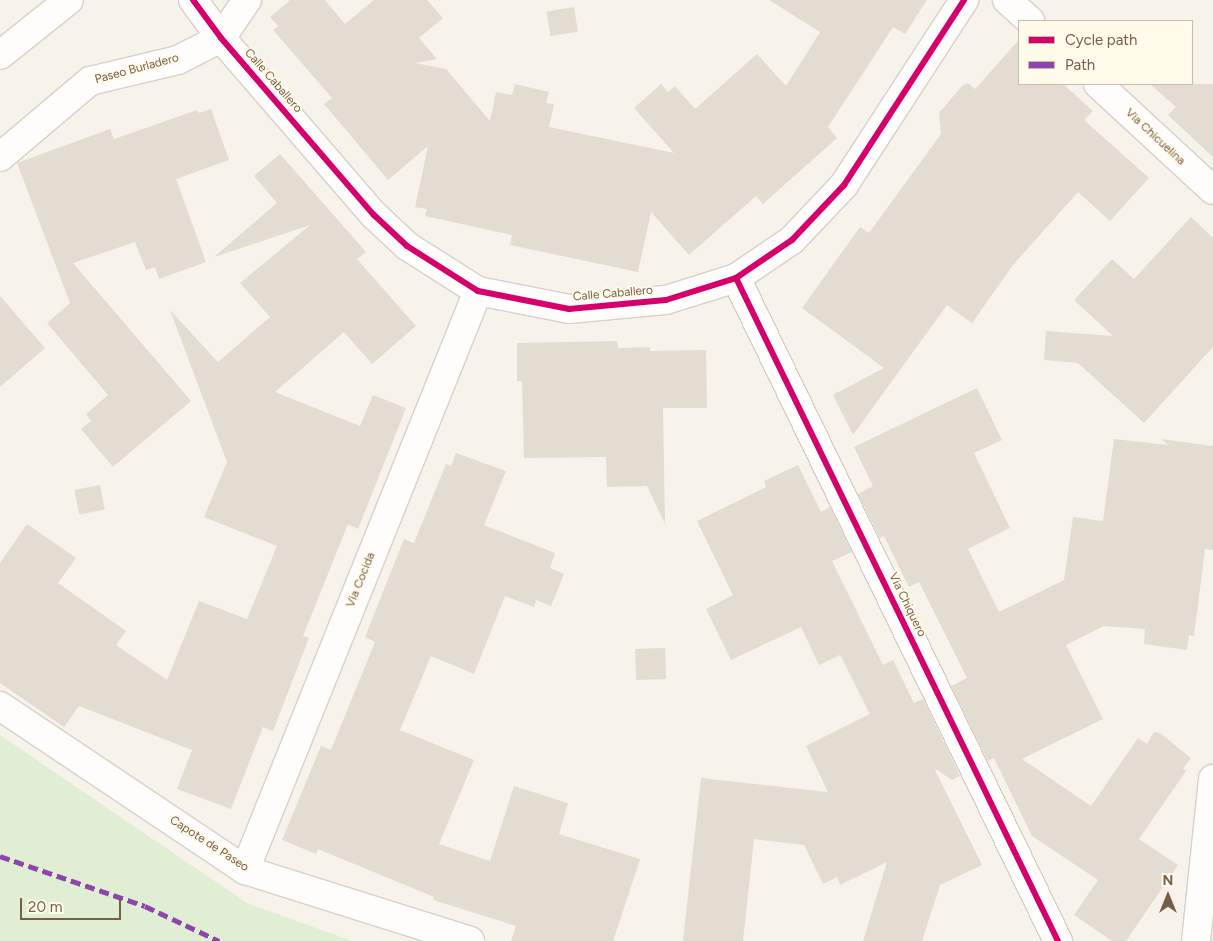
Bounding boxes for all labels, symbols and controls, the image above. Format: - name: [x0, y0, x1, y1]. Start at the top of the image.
- legend: [1018, 20, 1193, 85]
- text: Cycle path: [1065, 31, 1137, 49]
- street label: Calle Caballero: [241, 46, 305, 116]
- street label: Paseo Burladero: [93, 51, 181, 87]
- text: Path: [1065, 56, 1095, 74]
- street label: Via Chicuelina: [1122, 106, 1188, 168]
- street label: Calle Caballero: [572, 283, 654, 305]
- street label: Via Cocida: [343, 550, 379, 610]
- street label: Via Chiquero: [885, 571, 929, 639]
- street label: Capote de Paseo: [167, 813, 251, 875]
- north arrow: [1143, 871, 1193, 921]
- text: N: [1163, 872, 1173, 889]
- scale bar: [22, 888, 124, 920]
- text: 20 m: [28, 898, 62, 916]

